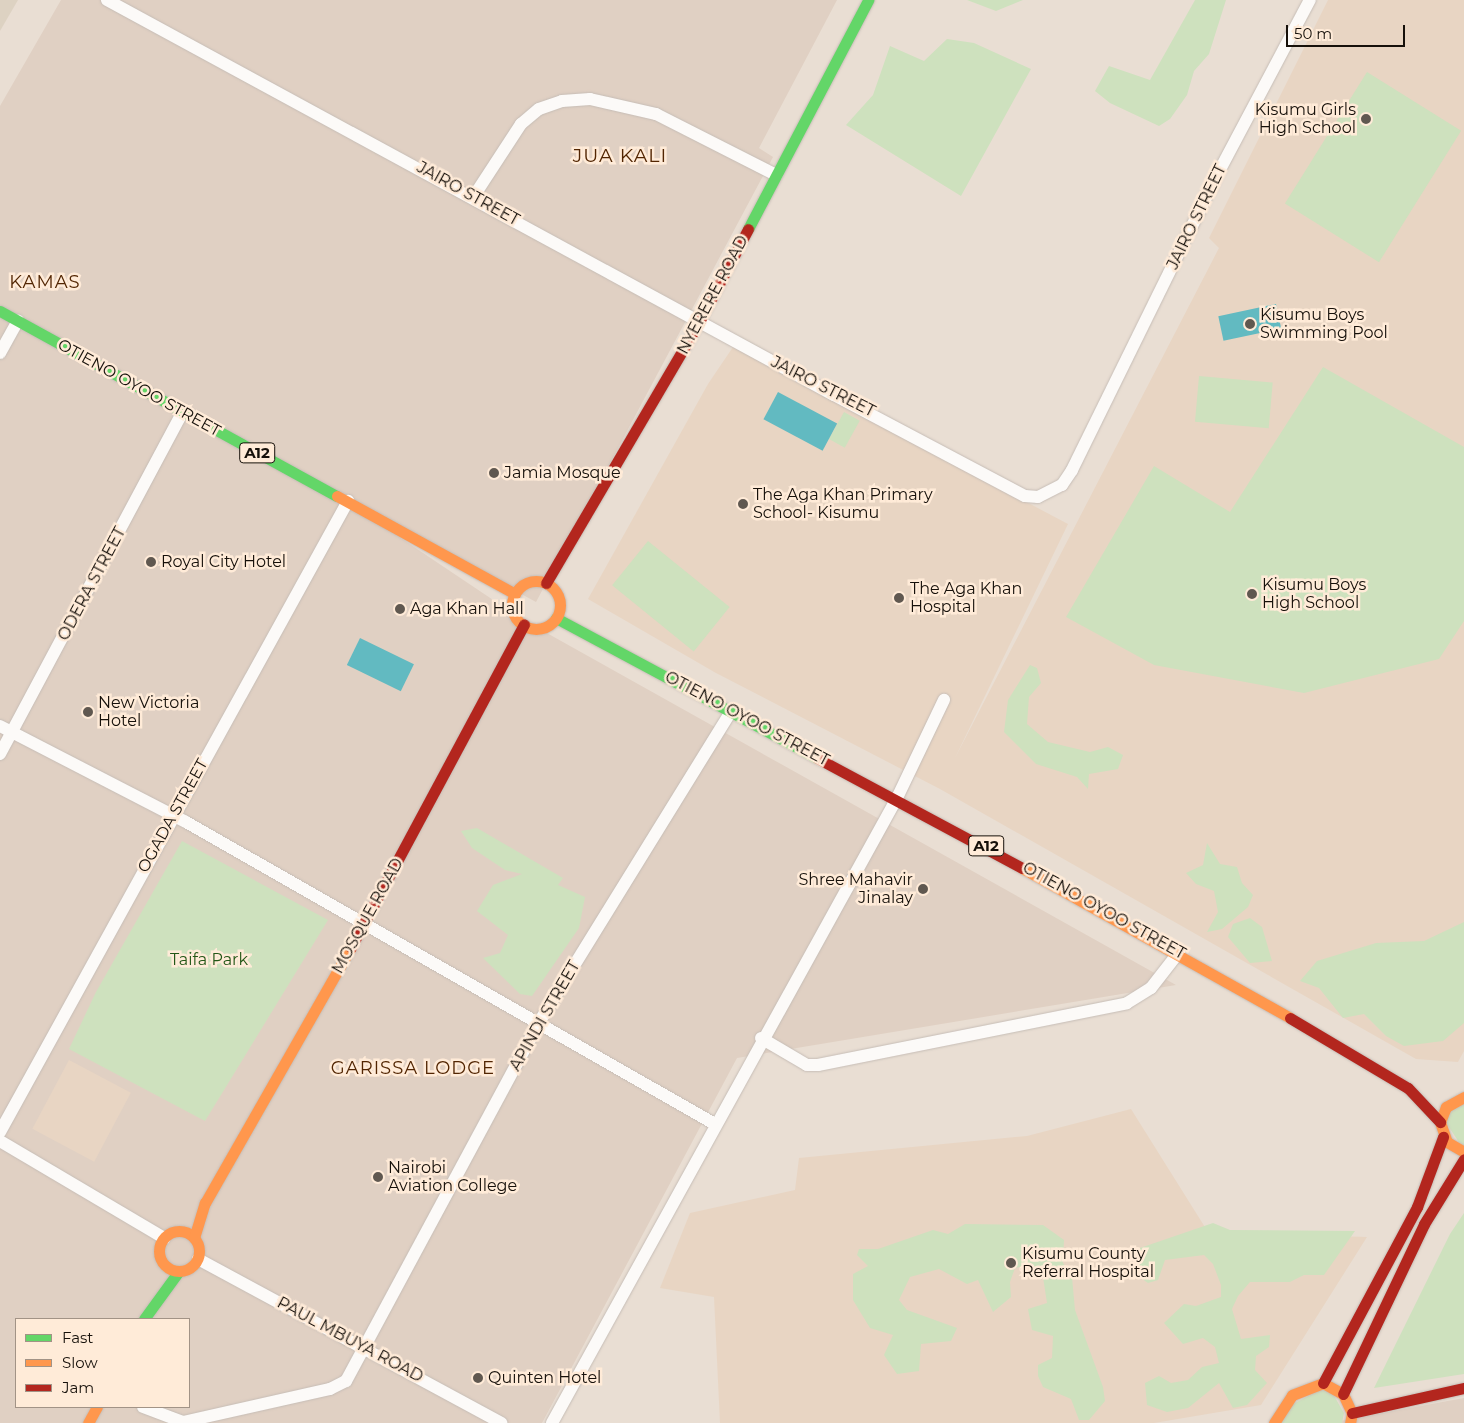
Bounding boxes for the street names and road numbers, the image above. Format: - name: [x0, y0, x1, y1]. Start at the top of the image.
- street label: JAIRO STREET: [413, 158, 523, 230]
- street label: JAIRO STREET: [1163, 161, 1231, 273]
- street label: NYERERE ROAD: [674, 232, 752, 358]
- street label: OTIENO OYOO STREET: [54, 335, 224, 441]
- street label: JAIRO STREET: [768, 353, 878, 421]
- road number: A12: [238, 440, 276, 466]
- street label: ODERA STREET: [54, 524, 130, 644]
- street label: OTIENO OYOO STREET: [662, 667, 832, 771]
- street label: OGADA STREET: [134, 756, 212, 876]
- road number: A12: [967, 834, 1005, 858]
- street label: MOSQUE ROAD: [328, 855, 408, 977]
- street label: OTIENO OYOO STREET: [1019, 858, 1189, 964]
- street label: APINDI STREET: [506, 958, 584, 1074]
- street label: PAUL MBUYA ROAD: [274, 1293, 426, 1387]

